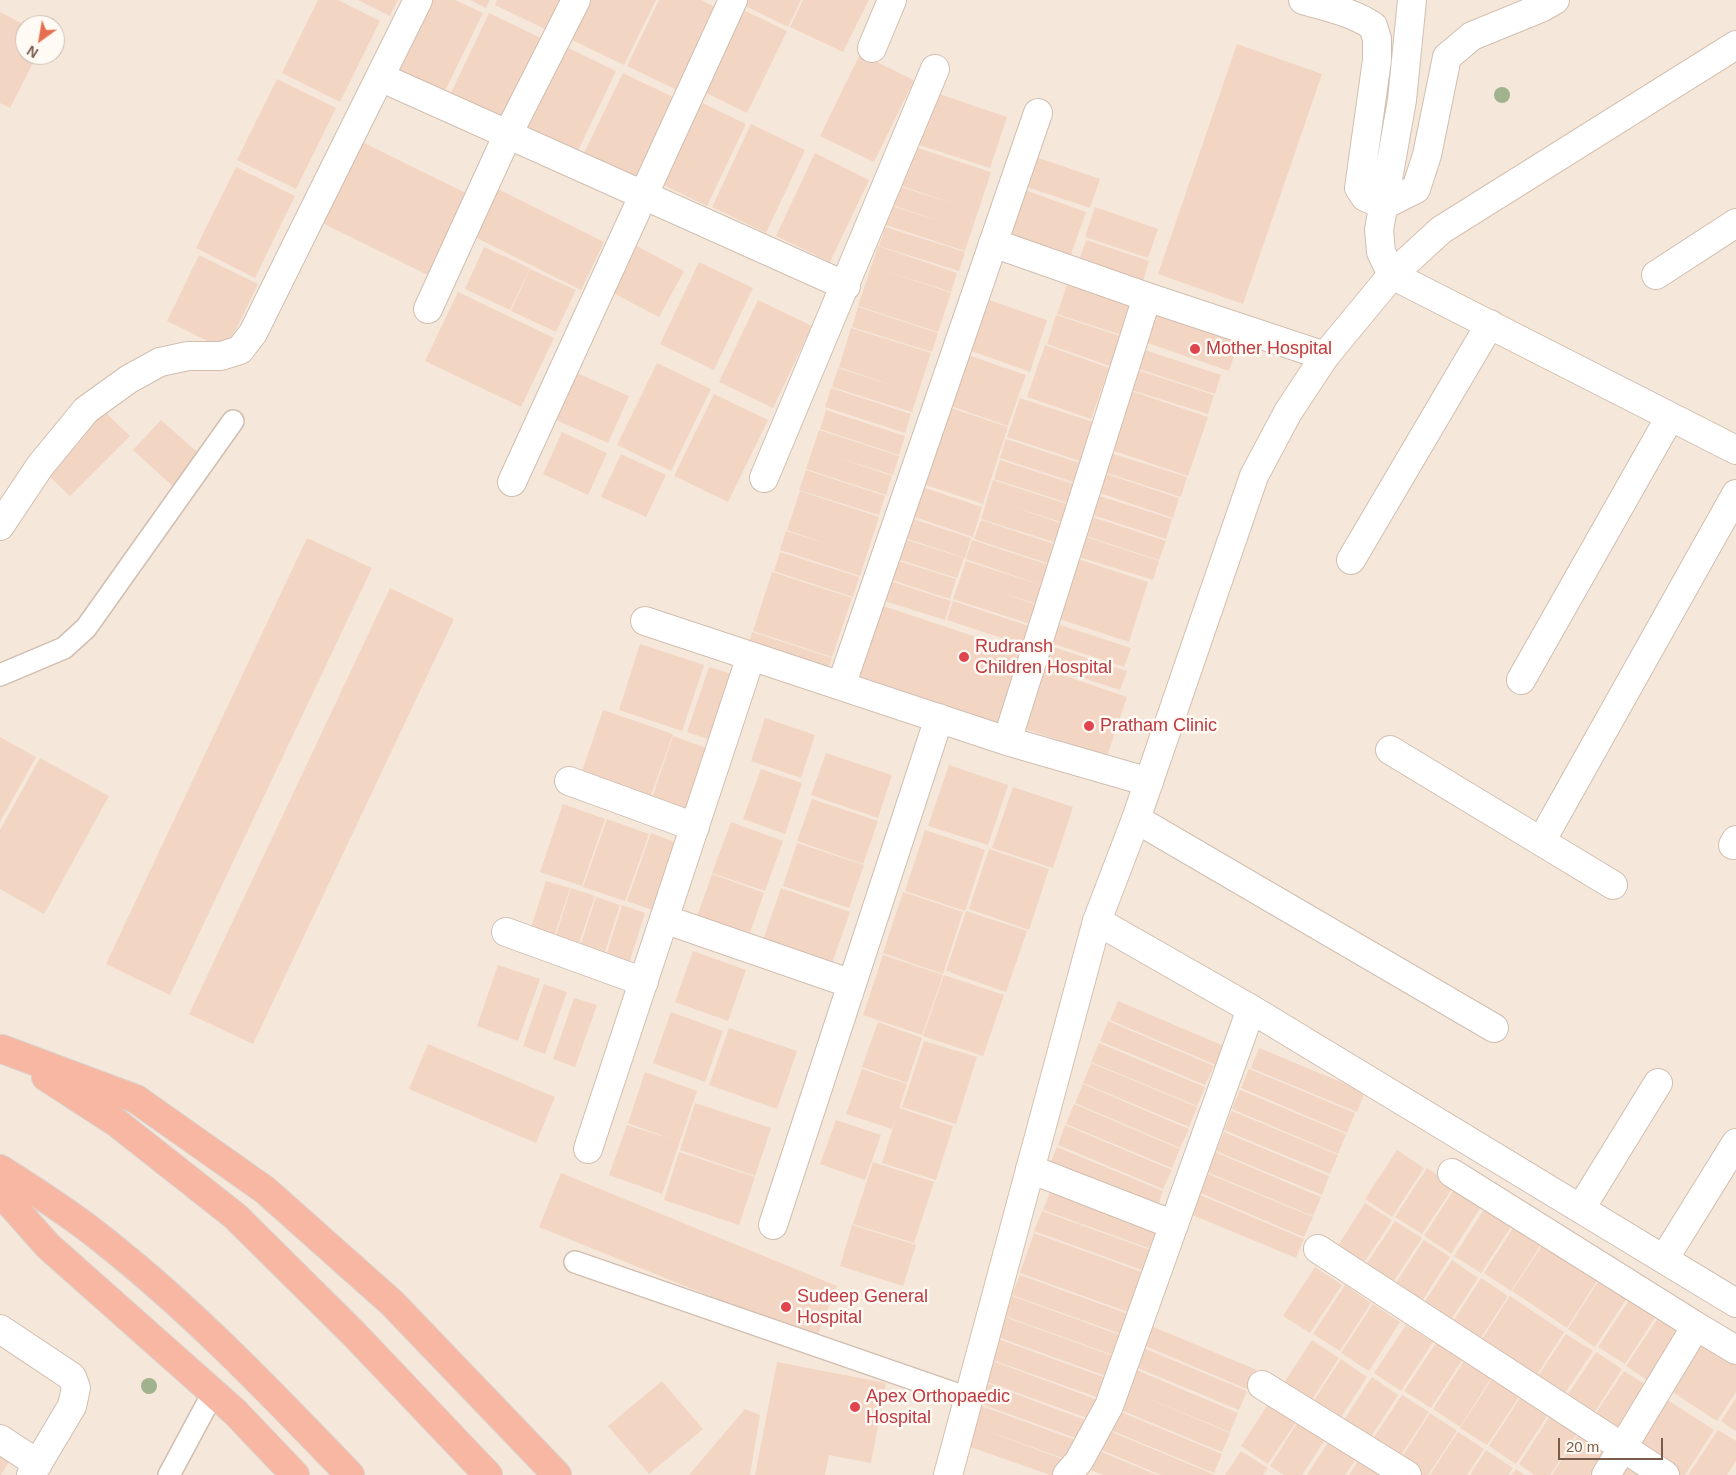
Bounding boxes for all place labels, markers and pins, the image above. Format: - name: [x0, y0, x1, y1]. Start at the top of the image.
- place label: Mother Hospital: [1206, 338, 1332, 360]
- marker: Mother Hospital: [1188, 342, 1202, 356]
- place label: Rudransh Children Hospital: [975, 636, 1112, 679]
- marker: Rudransh Children Hospital: [957, 650, 971, 664]
- place label: Pratham Clinic: [1100, 715, 1217, 737]
- marker: Pratham Clinic: [1082, 719, 1096, 733]
- place label: Sudeep General Hospital: [797, 1286, 928, 1328]
- marker: Sudeep General Hospital: [779, 1300, 793, 1314]
- place label: Apex Orthopaedic Hospital: [866, 1386, 1010, 1428]
- marker: Apex Orthopaedic Hospital: [848, 1400, 862, 1414]

